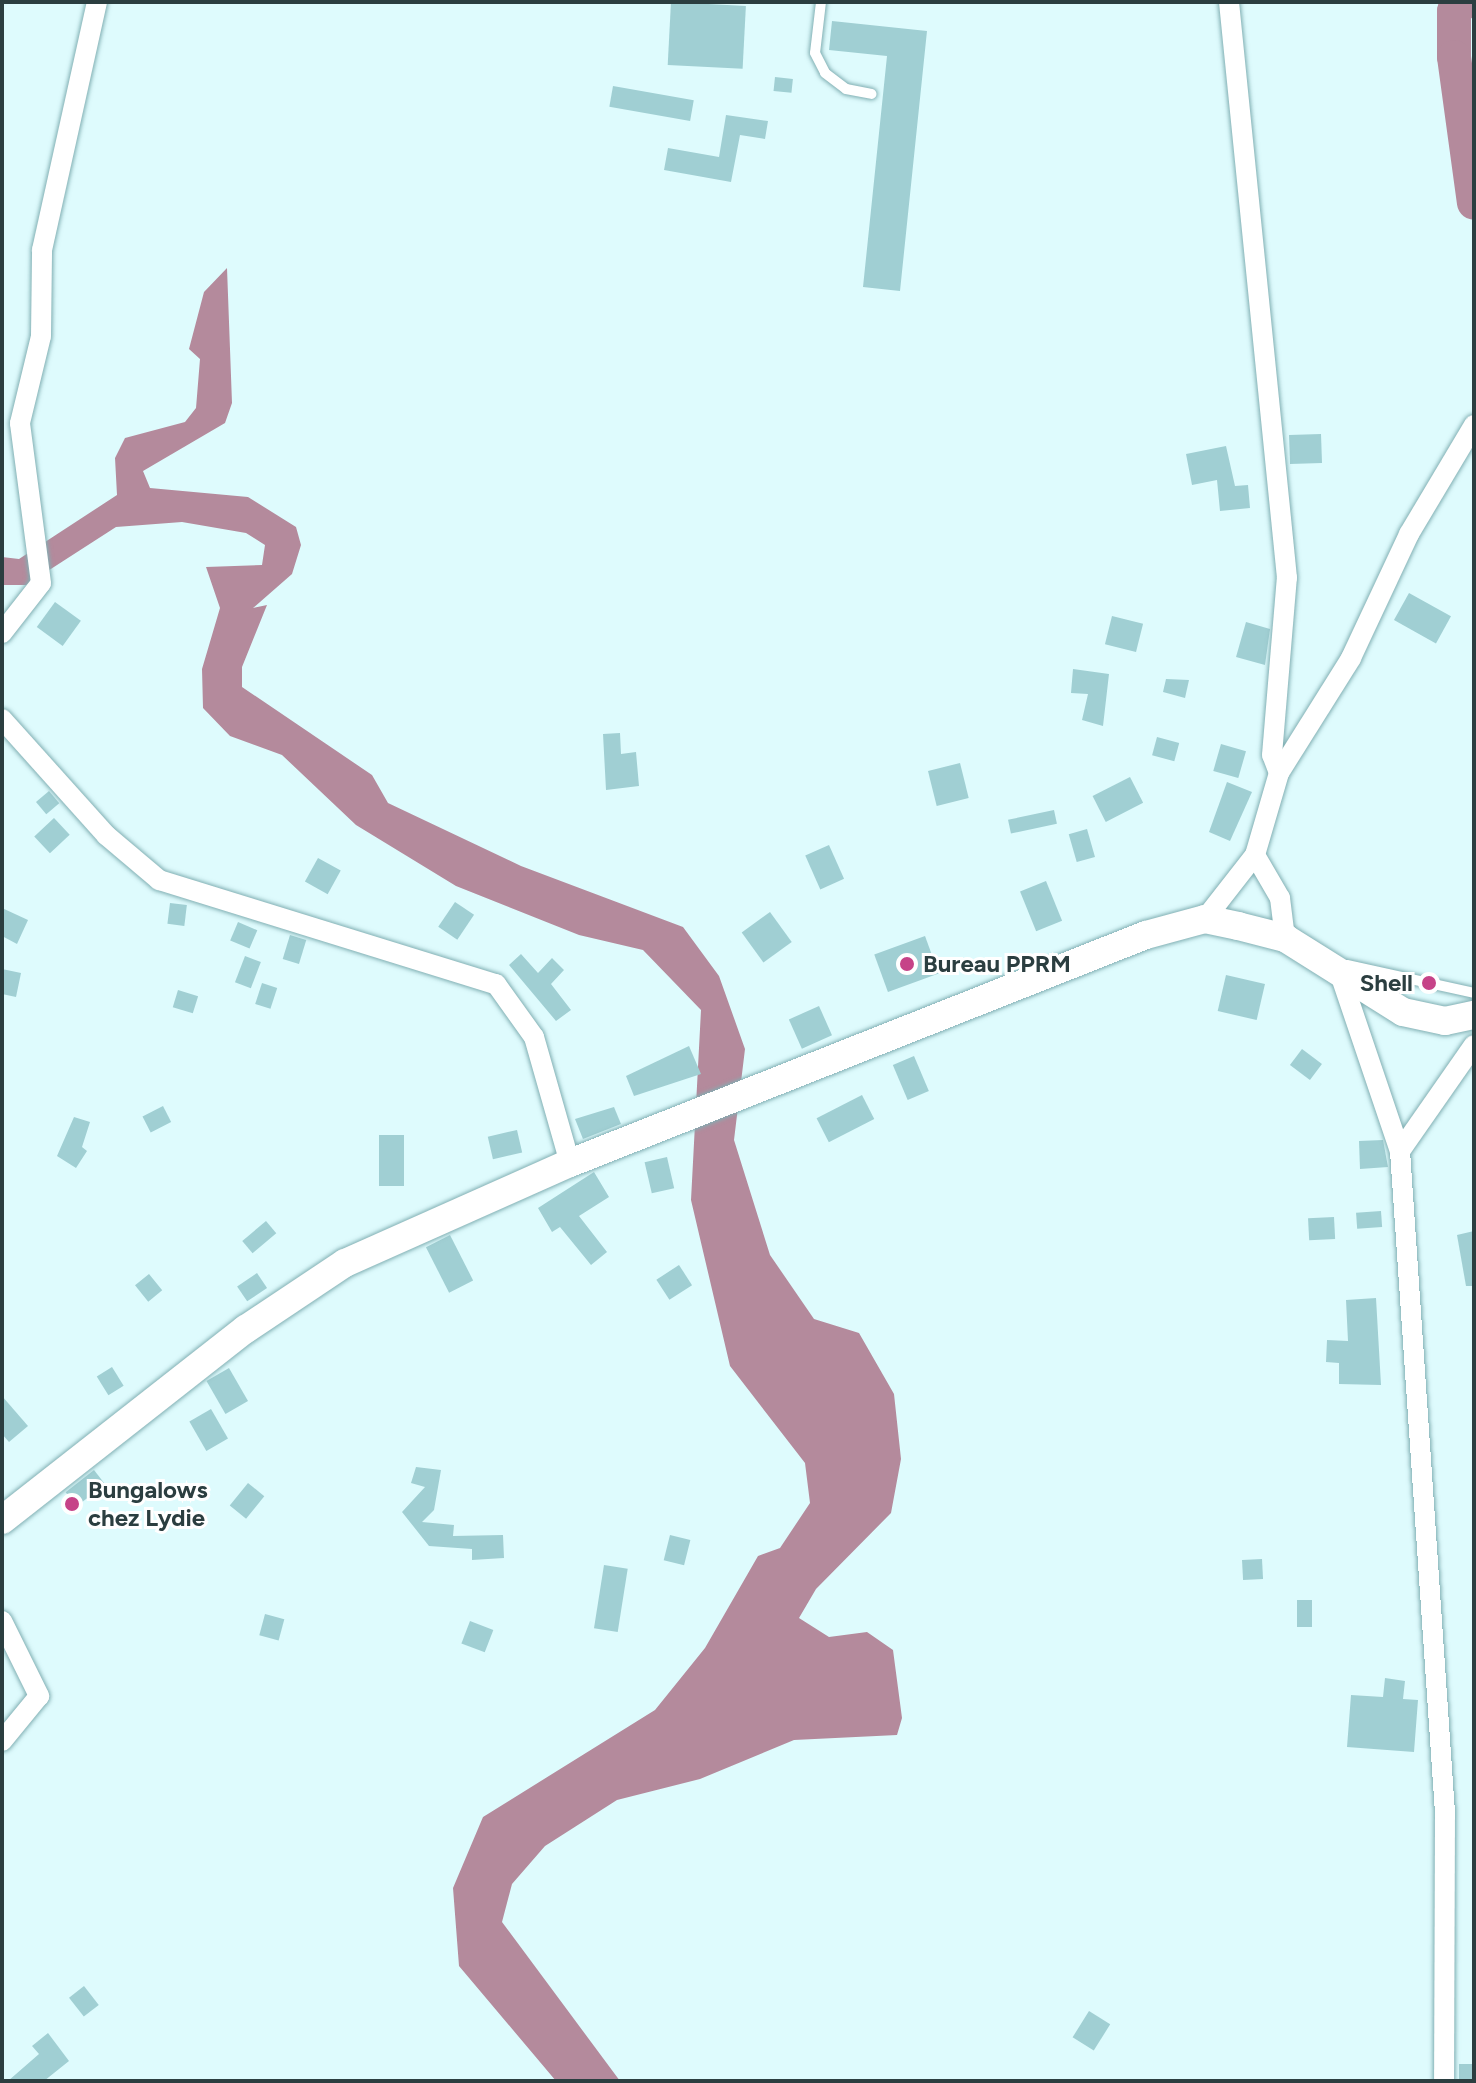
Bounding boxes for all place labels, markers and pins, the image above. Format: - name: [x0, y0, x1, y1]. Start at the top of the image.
- place label: Bureau PPRM: [923, 950, 1071, 978]
- marker: Bureau PPRM: [898, 955, 916, 973]
- place label: Shell: [1360, 969, 1413, 997]
- marker: Shell: [1420, 974, 1438, 992]
- place label: Bungalows chez Lydie: [88, 1476, 208, 1532]
- marker: Bungalows chez Lydie: [63, 1495, 81, 1513]

